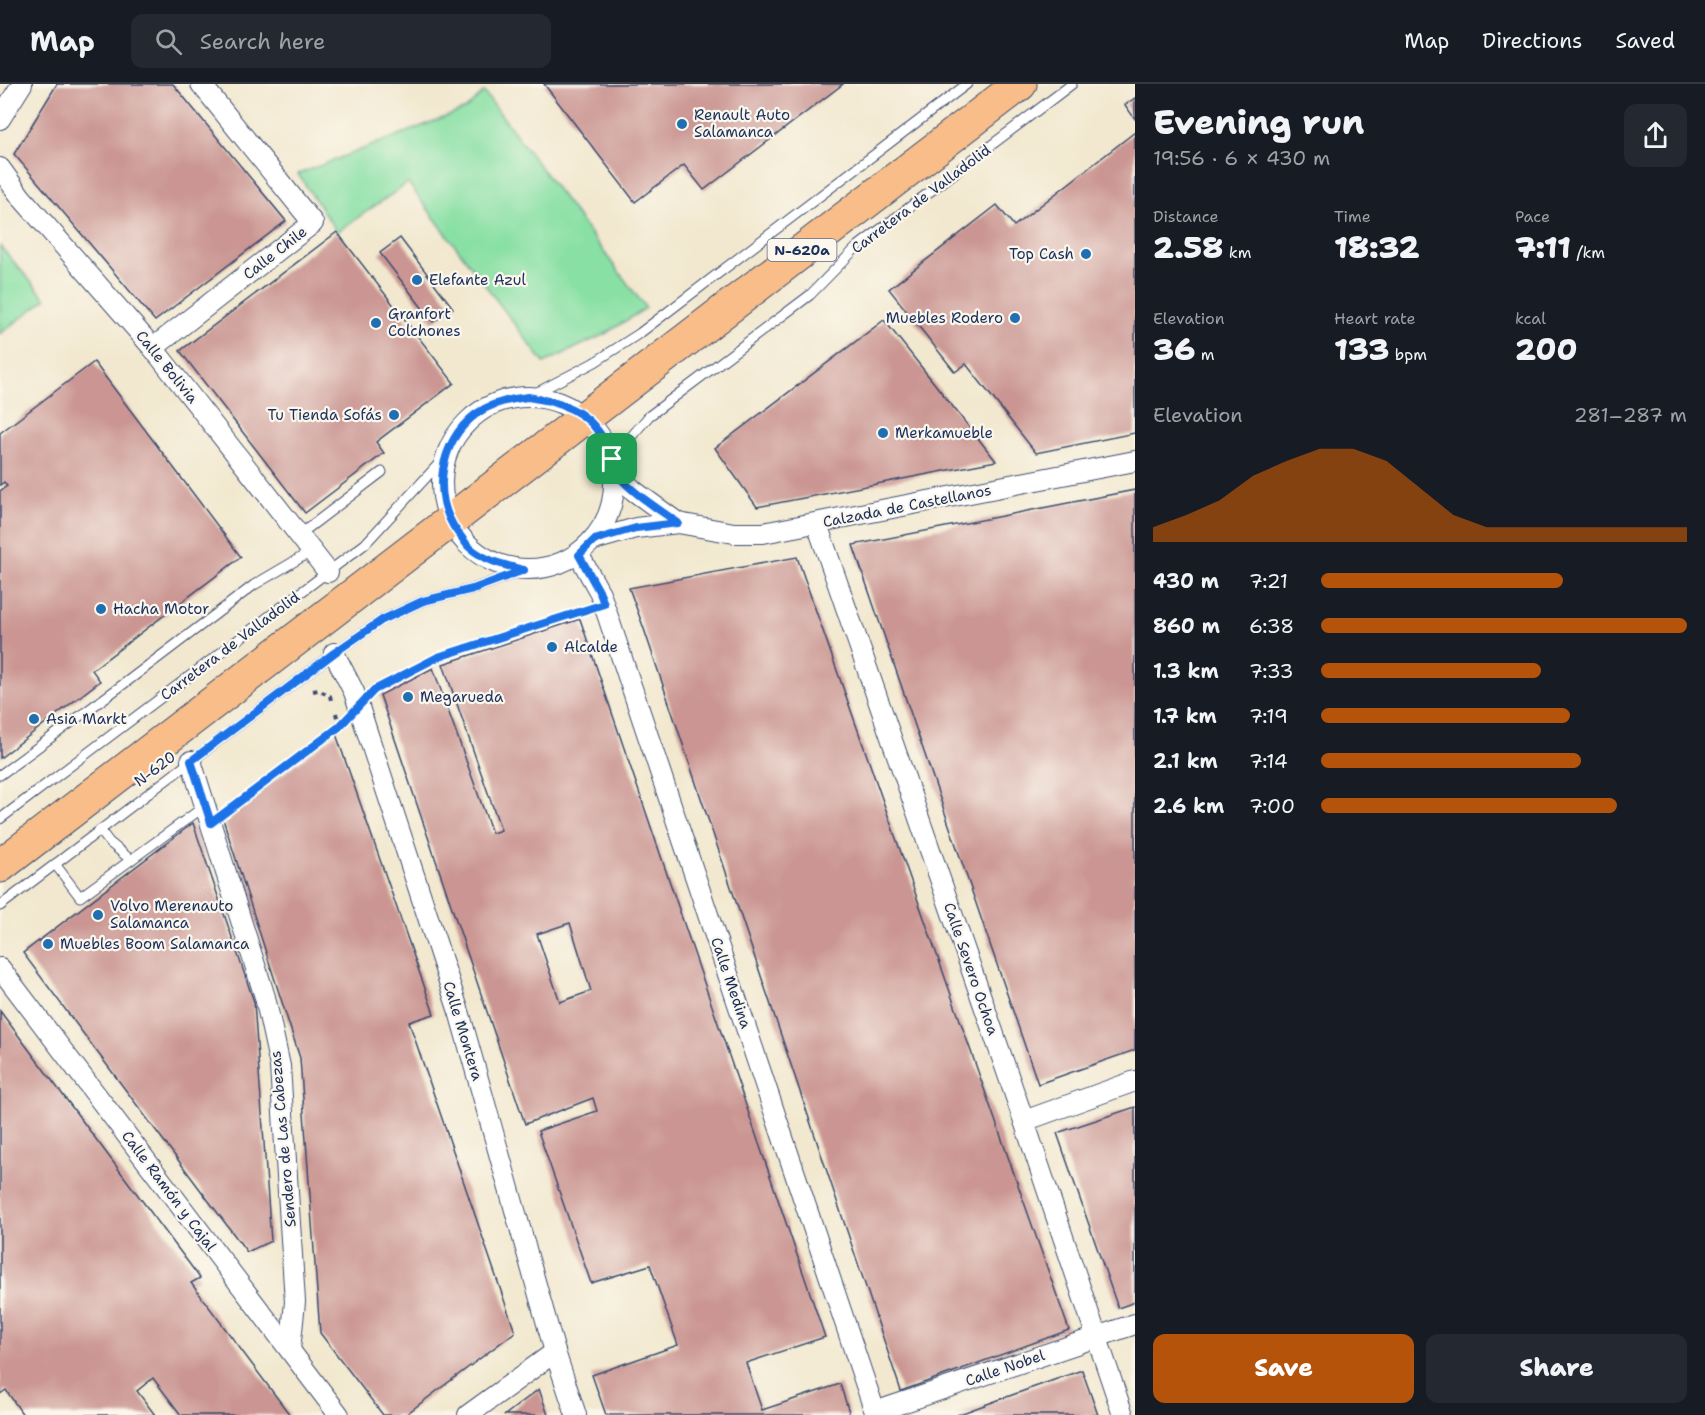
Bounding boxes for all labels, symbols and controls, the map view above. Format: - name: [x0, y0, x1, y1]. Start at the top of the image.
- search box: [131, 14, 551, 68]
- text: Map: [30, 22, 95, 60]
- icon: search: [152, 25, 185, 58]
- text: Search here: [200, 27, 325, 56]
- text: Map: [1404, 27, 1449, 55]
- text: Directions: [1482, 27, 1582, 55]
- text: Saved: [1615, 27, 1675, 55]
- text: Evening run: [1153, 100, 1364, 145]
- button: share: [1624, 104, 1687, 167]
- place label: Renault Auto Salamanca: [694, 105, 790, 142]
- marker: Renault Auto Salamanca: [675, 117, 689, 131]
- street label: Carretera de Valladolid: [847, 140, 995, 258]
- text: 19:56 · 6 × 430 m: [1153, 145, 1330, 171]
- text: Distance: [1153, 206, 1219, 227]
- text: Time: [1334, 206, 1371, 227]
- text: Pace: [1515, 206, 1550, 227]
- street label: Calle Chile: [239, 222, 311, 284]
- text: 2.58: [1153, 227, 1223, 268]
- text: 18:32: [1334, 227, 1420, 268]
- text: 7:11: [1515, 227, 1571, 268]
- road number: N-620a: [768, 239, 836, 261]
- text: km: [1223, 242, 1251, 263]
- text: /km: [1571, 242, 1605, 263]
- place label: Top Cash: [1009, 244, 1074, 264]
- marker: Top Cash: [1079, 247, 1093, 261]
- place label: Elefante Azul: [429, 270, 527, 290]
- marker: Elefante Azul: [410, 273, 424, 287]
- place label: Granfort Colchones: [388, 304, 461, 341]
- place label: Muebles Rodero: [886, 308, 1003, 328]
- text: Elevation: [1153, 308, 1225, 329]
- text: Heart rate: [1334, 308, 1416, 329]
- text: kcal: [1515, 308, 1546, 329]
- marker: Muebles Rodero: [1008, 311, 1022, 325]
- marker: Granfort Colchones: [369, 316, 383, 330]
- street label: Calle Bolivia: [131, 326, 203, 408]
- text: 36: [1153, 329, 1195, 370]
- text: 133: [1334, 329, 1389, 370]
- text: 200: [1515, 329, 1578, 370]
- text: m: [1195, 344, 1215, 365]
- text: bpm: [1389, 344, 1427, 365]
- text: Elevation: [1153, 402, 1243, 428]
- text: 281–287 m: [1574, 402, 1687, 428]
- place label: Tu Tienda Sofás: [268, 405, 382, 425]
- marker: Tu Tienda Sofás: [387, 408, 401, 422]
- place label: Merkamueble: [895, 423, 993, 443]
- marker: Merkamueble: [876, 426, 890, 440]
- pin: [586, 433, 637, 484]
- icon: arrive: [595, 442, 628, 475]
- street label: Calzada de Castellanos: [821, 480, 993, 532]
- text: 430 m: [1153, 568, 1219, 594]
- text: 7:21: [1249, 568, 1288, 594]
- street label: Carretera de Valladolid: [156, 587, 304, 705]
- place label: Hacha Motor: [113, 599, 209, 619]
- marker: Hacha Motor: [94, 602, 108, 616]
- text: 860 m: [1153, 613, 1220, 639]
- text: 6:38: [1249, 613, 1294, 639]
- place label: Alcalde: [564, 637, 618, 657]
- marker: Alcalde: [545, 640, 559, 654]
- text: 1.3 km: [1153, 658, 1219, 684]
- text: 7:33: [1249, 658, 1293, 684]
- place label: Megarueda: [420, 687, 504, 707]
- marker: Megarueda: [401, 690, 415, 704]
- text: 1.7 km: [1153, 703, 1217, 729]
- text: 7:19: [1249, 703, 1288, 729]
- place label: Asia Markt: [46, 709, 127, 729]
- marker: Asia Markt: [27, 712, 41, 726]
- street label: N-620: [130, 747, 180, 791]
- text: 2.1 km: [1153, 748, 1218, 774]
- text: 7:14: [1249, 748, 1288, 774]
- text: 2.6 km: [1153, 793, 1224, 819]
- text: 7:00: [1249, 793, 1295, 819]
- place label: Volvo Merenauto Salamanca: [110, 896, 233, 933]
- street label: Calle Severo Ochoa: [939, 900, 1003, 1039]
- marker: Volvo Merenauto Salamanca: [91, 908, 105, 922]
- place label: Muebles Boom Salamanca: [60, 934, 250, 954]
- street label: Calle Medina: [706, 935, 756, 1032]
- marker: Muebles Boom Salamanca: [41, 937, 55, 951]
- street label: Calle Montera: [438, 979, 488, 1084]
- street label: Sendero de Las Cabezas: [265, 1050, 301, 1228]
- street label: Calle Ramón y Cajal: [117, 1127, 221, 1256]
- button: Save: [1153, 1334, 1414, 1403]
- button: Share: [1426, 1334, 1687, 1403]
- street label: Calle Nobel: [963, 1345, 1048, 1391]

